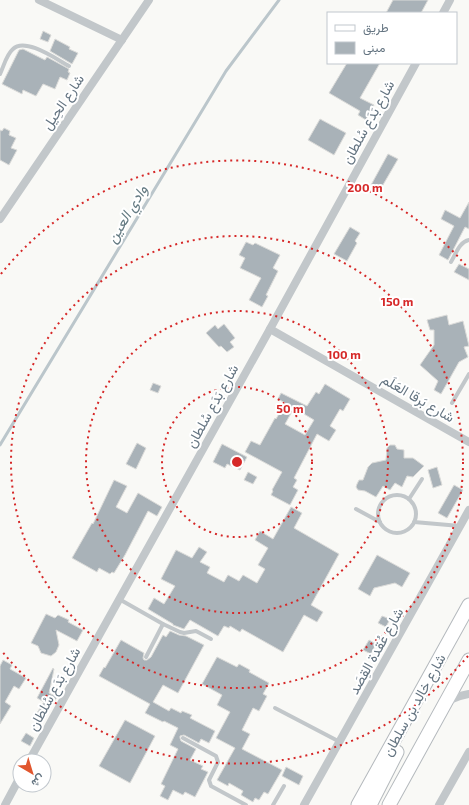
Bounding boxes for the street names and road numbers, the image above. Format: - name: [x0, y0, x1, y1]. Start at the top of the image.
- street label: شارع الحِيل: [38, 71, 90, 134]
- street label: شارع بَدَع سُلطان: [338, 77, 400, 168]
- street label: شارع بَدَع سُلطان: [182, 361, 244, 452]
- street label: شارع بَرقا العَلَم: [377, 370, 458, 428]
- street label: شارع عُقدة القِصَد: [345, 604, 409, 698]
- street label: شارع بَدَع سُلطان: [24, 644, 86, 735]
- street label: شارع خالِد بن سلطان: [378, 651, 451, 760]

